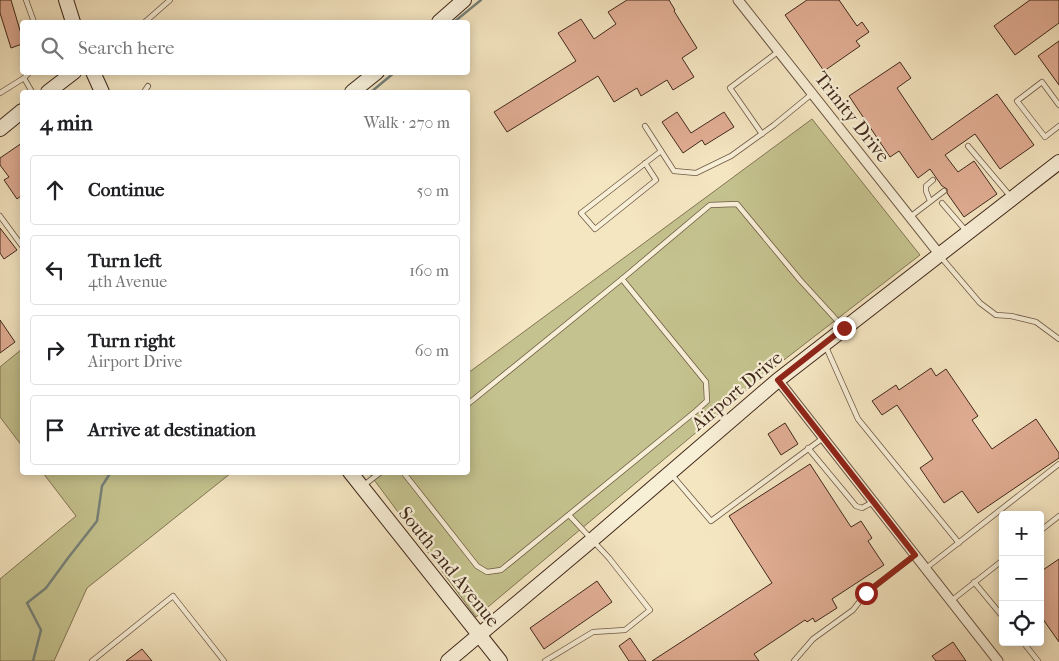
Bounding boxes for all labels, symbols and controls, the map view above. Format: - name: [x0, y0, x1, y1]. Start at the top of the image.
- search box: [20, 20, 470, 75]
- icon: search: [38, 34, 66, 62]
- text: Search here: [78, 37, 174, 59]
- street label: Trinity Drive: [810, 67, 894, 167]
- text: 4 min: [40, 111, 93, 135]
- text: Walk · 270 m: [364, 113, 450, 132]
- icon: ahead: [41, 176, 69, 204]
- text: Continue: [88, 179, 164, 201]
- text: 50 m: [417, 181, 449, 200]
- text: Turn left: [88, 250, 162, 272]
- icon: left: [41, 256, 69, 284]
- text: 160 m: [409, 261, 449, 280]
- text: 4th Avenue: [88, 272, 167, 291]
- route end: [833, 317, 856, 340]
- text: Turn right: [88, 330, 175, 352]
- icon: right: [41, 336, 69, 364]
- text: 60 m: [415, 341, 449, 360]
- street label: Airport Drive: [686, 347, 787, 436]
- text: Airport Drive: [88, 352, 182, 371]
- icon: arrive: [41, 416, 69, 444]
- text: Arrive at destination: [88, 419, 256, 441]
- street label: South 2nd Avenue: [394, 503, 504, 631]
- map controls: [999, 511, 1044, 646]
- button: +: [999, 511, 1044, 556]
- button: −: [999, 556, 1044, 601]
- route start: [855, 582, 878, 605]
- button: locate: [999, 601, 1044, 646]

